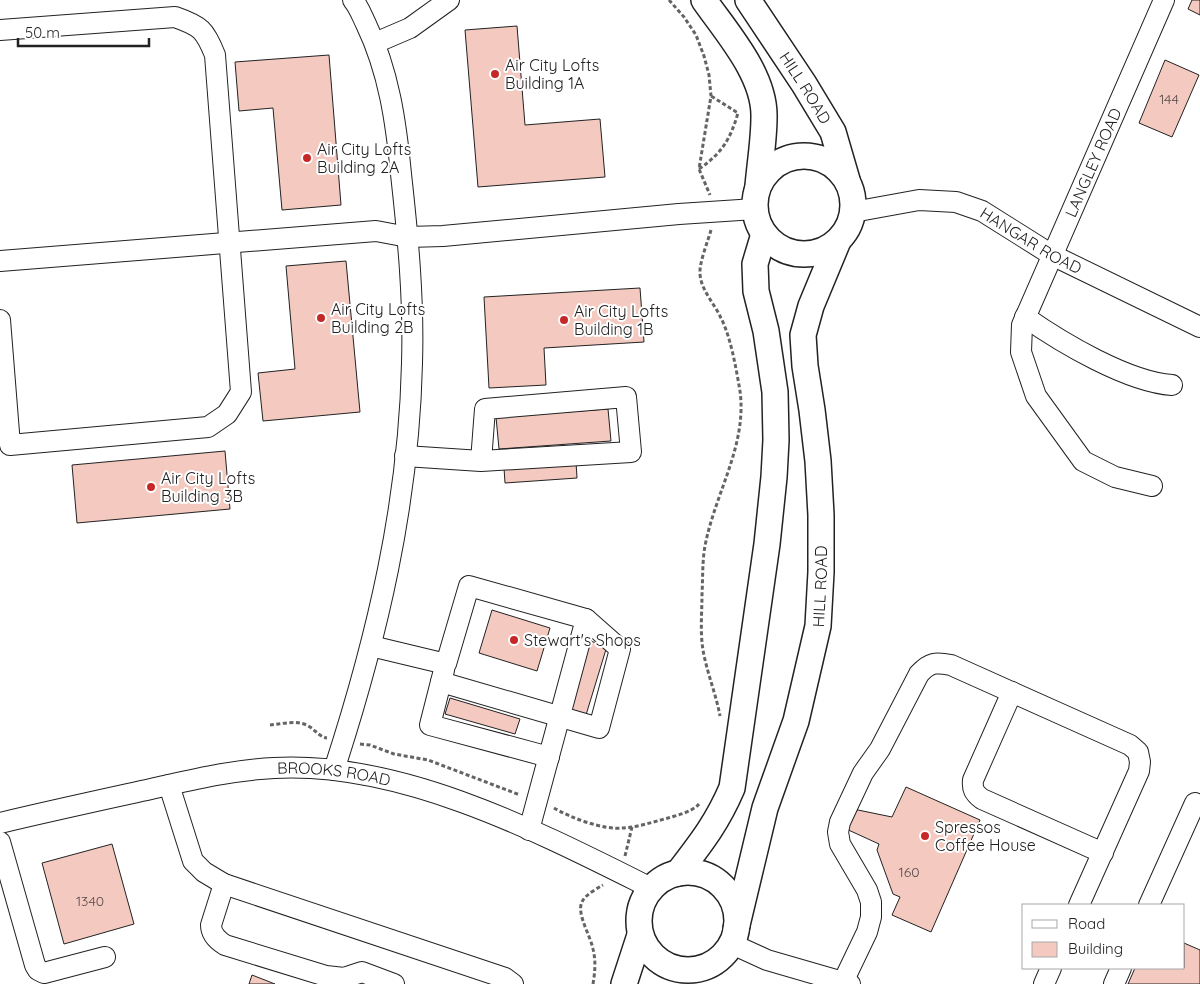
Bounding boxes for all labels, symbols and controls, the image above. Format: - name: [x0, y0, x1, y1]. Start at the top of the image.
- scale bar: [18, 15, 149, 47]
- text: 50 m: [25, 23, 60, 42]
- street label: HILL ROAD: [775, 48, 836, 128]
- place label: Air City Lofts Building 1A: [505, 55, 599, 93]
- marker: Air City Lofts Building 1A: [489, 68, 501, 80]
- house number: 144: [1159, 90, 1179, 108]
- street label: LANGLEY ROAD: [1060, 105, 1126, 220]
- place label: Air City Lofts Building 2A: [317, 139, 411, 177]
- marker: Air City Lofts Building 2A: [301, 152, 313, 164]
- street label: HANGAR ROAD: [977, 203, 1085, 278]
- place label: Air City Lofts Building 2B: [331, 299, 425, 337]
- place label: Air City Lofts Building 1B: [574, 301, 668, 339]
- marker: Air City Lofts Building 2B: [315, 312, 327, 324]
- marker: Air City Lofts Building 1B: [558, 314, 570, 326]
- place label: Air City Lofts Building 3B: [161, 468, 255, 506]
- marker: Air City Lofts Building 3B: [145, 481, 157, 493]
- street label: HILL ROAD: [808, 546, 831, 628]
- place label: Stewart's Shops: [524, 630, 641, 650]
- marker: Stewart's Shops: [508, 634, 520, 646]
- street label: BROOKS ROAD: [277, 758, 393, 790]
- place label: Spressos Coffee House: [935, 817, 1036, 855]
- marker: Spressos Coffee House: [919, 830, 931, 842]
- house number: 160: [898, 863, 920, 881]
- house number: 1340: [76, 892, 104, 910]
- legend: [1022, 904, 1185, 969]
- text: Road: [1068, 914, 1105, 933]
- text: Building: [1068, 939, 1123, 958]

